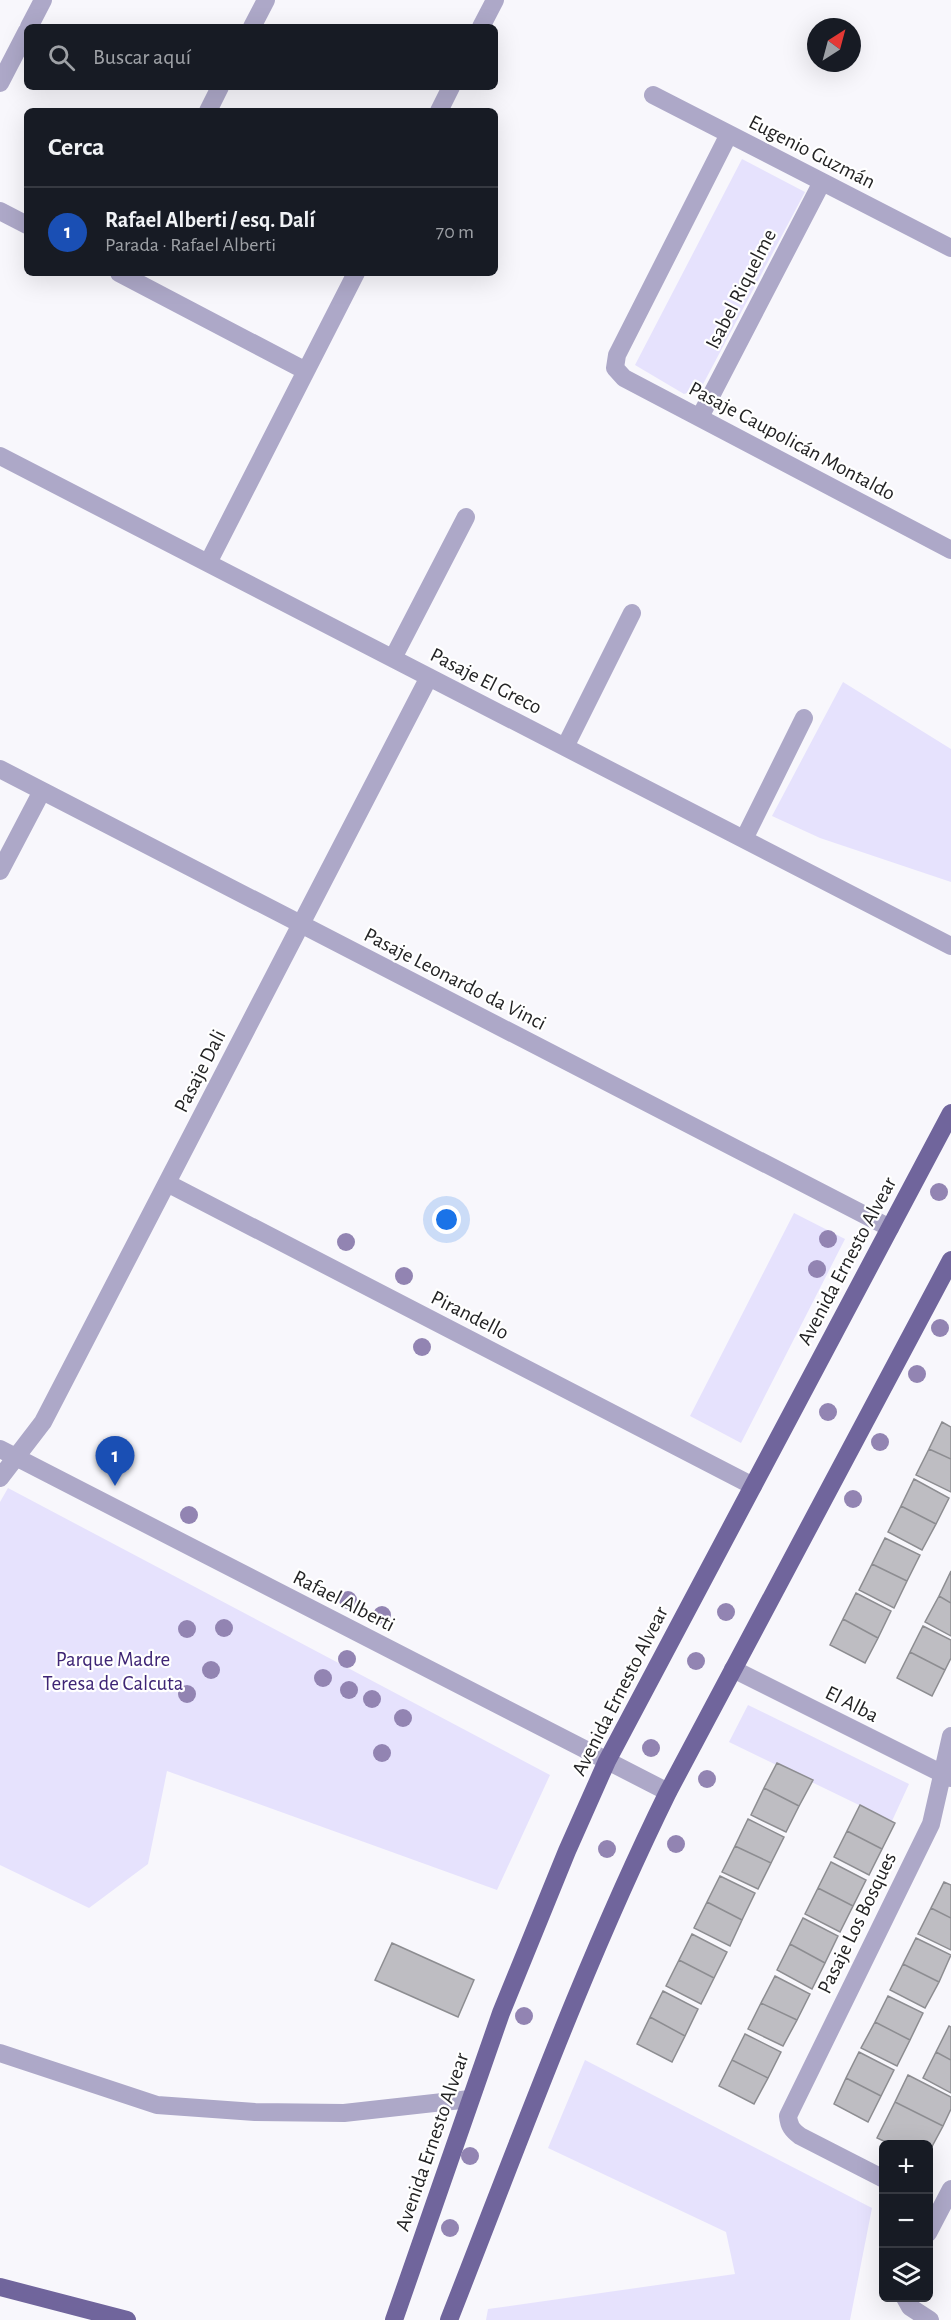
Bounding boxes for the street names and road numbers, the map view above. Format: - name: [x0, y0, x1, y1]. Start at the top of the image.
- street label: Eugenio Guzmán: [745, 111, 879, 193]
- street label: Isabel Riquelme: [702, 226, 780, 352]
- street label: Pasaje Caupolicán Montaldo: [685, 378, 899, 504]
- street label: Pasaje El Greco: [427, 644, 545, 718]
- street label: Pasaje Leonardo da Vinci: [361, 924, 549, 1034]
- street label: Pasaje Dali: [170, 1026, 230, 1116]
- street label: Avenida Ernesto Alvear: [794, 1173, 900, 1348]
- street label: Pirandello: [428, 1287, 512, 1343]
- street label: Rafael Alberti: [290, 1566, 398, 1636]
- street label: Avenida Ernesto Alvear: [568, 1603, 672, 1779]
- street label: El Alba: [822, 1682, 882, 1726]
- street label: Pasaje Los Bosques: [814, 1849, 900, 1997]
- street label: Avenida Ernesto Alvear: [392, 2050, 472, 2234]

